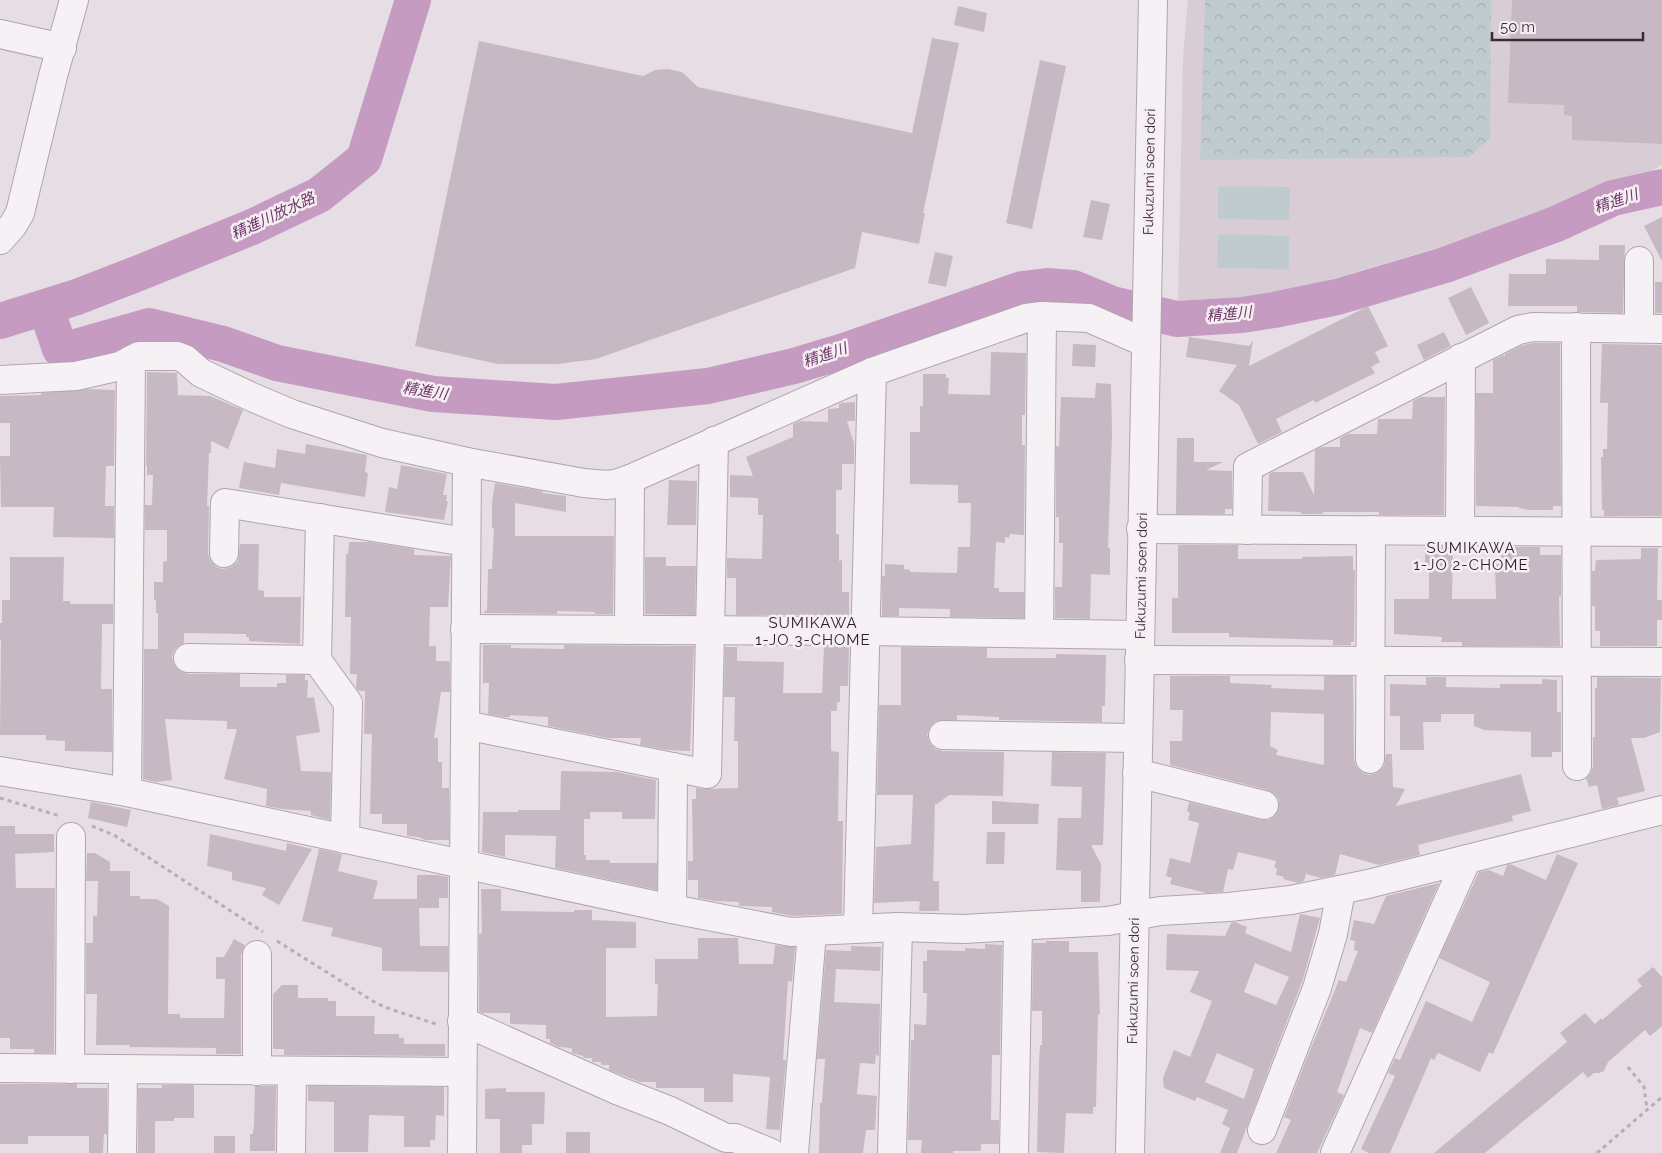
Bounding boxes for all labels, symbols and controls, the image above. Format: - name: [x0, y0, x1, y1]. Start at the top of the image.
- scale bar: [1492, 10, 1643, 42]
- text: 50 m: [1500, 18, 1535, 36]
- street label: Fukuzumi soen dori: [1140, 109, 1158, 235]
- water label: 精進川: [1592, 185, 1642, 217]
- water label: 精進川放水路: [228, 188, 319, 243]
- water label: 精進川: [1206, 303, 1254, 325]
- water label: 精進川: [801, 339, 851, 371]
- water label: 精進川: [401, 379, 451, 404]
- street label: Fukuzumi soen dori: [1132, 513, 1150, 639]
- district label: SUMIKAWA 1-JO 2-CHOME: [1413, 539, 1529, 574]
- district label: SUMIKAWA 1-JO 3-CHOME: [755, 614, 871, 649]
- street label: Fukuzumi soen dori: [1124, 918, 1142, 1044]

